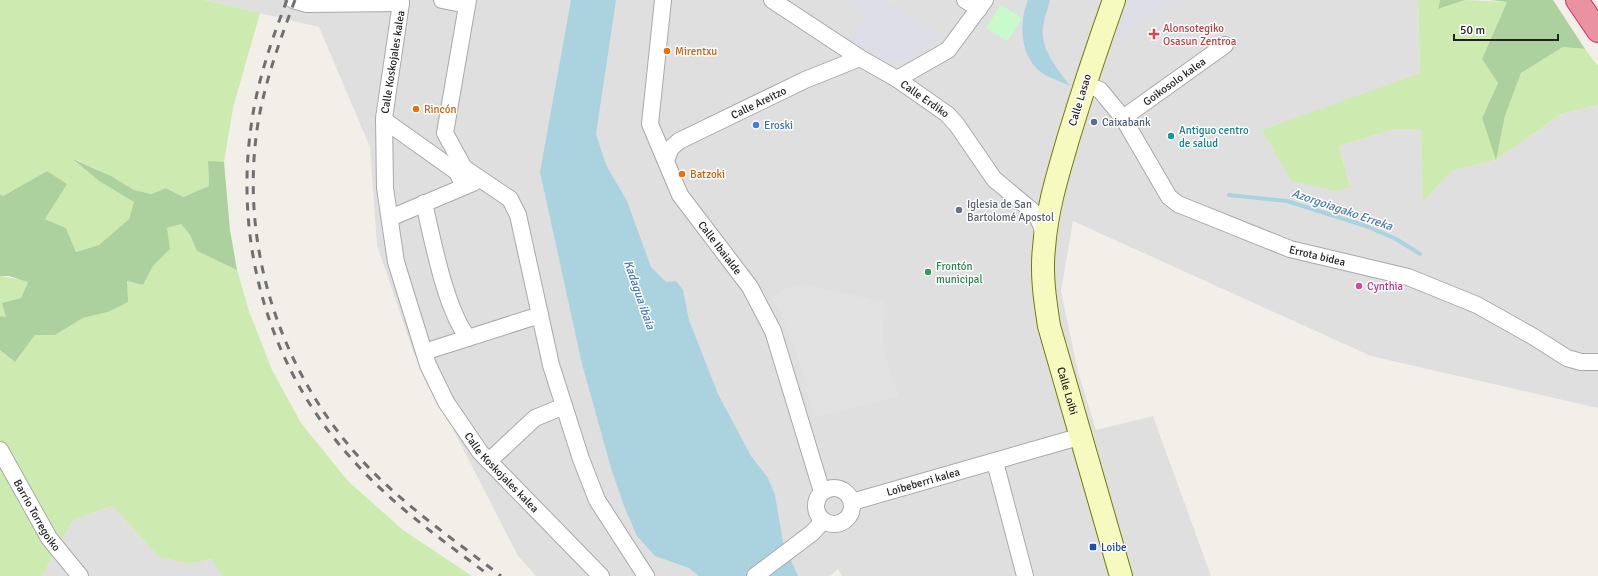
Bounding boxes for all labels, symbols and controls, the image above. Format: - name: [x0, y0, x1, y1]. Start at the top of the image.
- street label: Calle Koskojales kalea: [378, 9, 408, 114]
- scale bar: [1454, 16, 1558, 42]
- place label: Alonsotegiko Osasun Zentroa: [1163, 22, 1237, 48]
- text: 50 m: [1460, 23, 1485, 38]
- marker: Alonsotegiko Osasun Zentroa: [1148, 28, 1160, 40]
- place label: Mirentxu: [675, 45, 717, 58]
- marker: Mirentxu: [662, 46, 672, 56]
- street label: Goikosolo kalea: [1140, 54, 1208, 108]
- street label: Calle Lasao: [1066, 72, 1094, 128]
- street label: Calle Erdiko: [898, 77, 952, 120]
- street label: Calle Areitzo: [729, 83, 789, 121]
- place label: Rincón: [424, 103, 456, 116]
- marker: Rincón: [411, 104, 421, 114]
- place label: Caixabank: [1102, 116, 1151, 129]
- marker: Caixabank: [1089, 117, 1099, 127]
- place label: Eroski: [764, 119, 793, 132]
- marker: Eroski: [751, 120, 761, 130]
- place label: Antiguo centro de salud: [1179, 124, 1249, 150]
- marker: Antiguo centro de salud: [1166, 131, 1176, 141]
- place label: Batzoki: [690, 168, 725, 181]
- marker: Batzoki: [677, 169, 687, 179]
- water label: Azorgoiagako Erreka: [1290, 186, 1395, 235]
- place label: Iglesia de San Bartolomé Apostol: [967, 198, 1054, 224]
- marker: Iglesia de San Bartolomé Apostol: [954, 205, 964, 215]
- street label: Calle Ibaialde: [696, 218, 745, 277]
- street label: Errota bidea: [1288, 243, 1347, 269]
- water label: Kadagua ibaia: [620, 258, 658, 332]
- place label: Frontón municipal: [936, 260, 983, 286]
- marker: Frontón municipal: [923, 267, 933, 277]
- place label: Cynthia: [1367, 280, 1404, 293]
- marker: Cynthia: [1354, 281, 1364, 291]
- street label: Calle Loibi: [1055, 365, 1081, 416]
- street label: Calle Koskojales kalea: [462, 430, 542, 515]
- street label: Loibeberri kalea: [885, 465, 962, 498]
- street label: Barrio Torregoiko: [11, 477, 64, 554]
- place label: Loibe: [1101, 541, 1126, 554]
- marker: Loibe: [1088, 542, 1098, 552]

